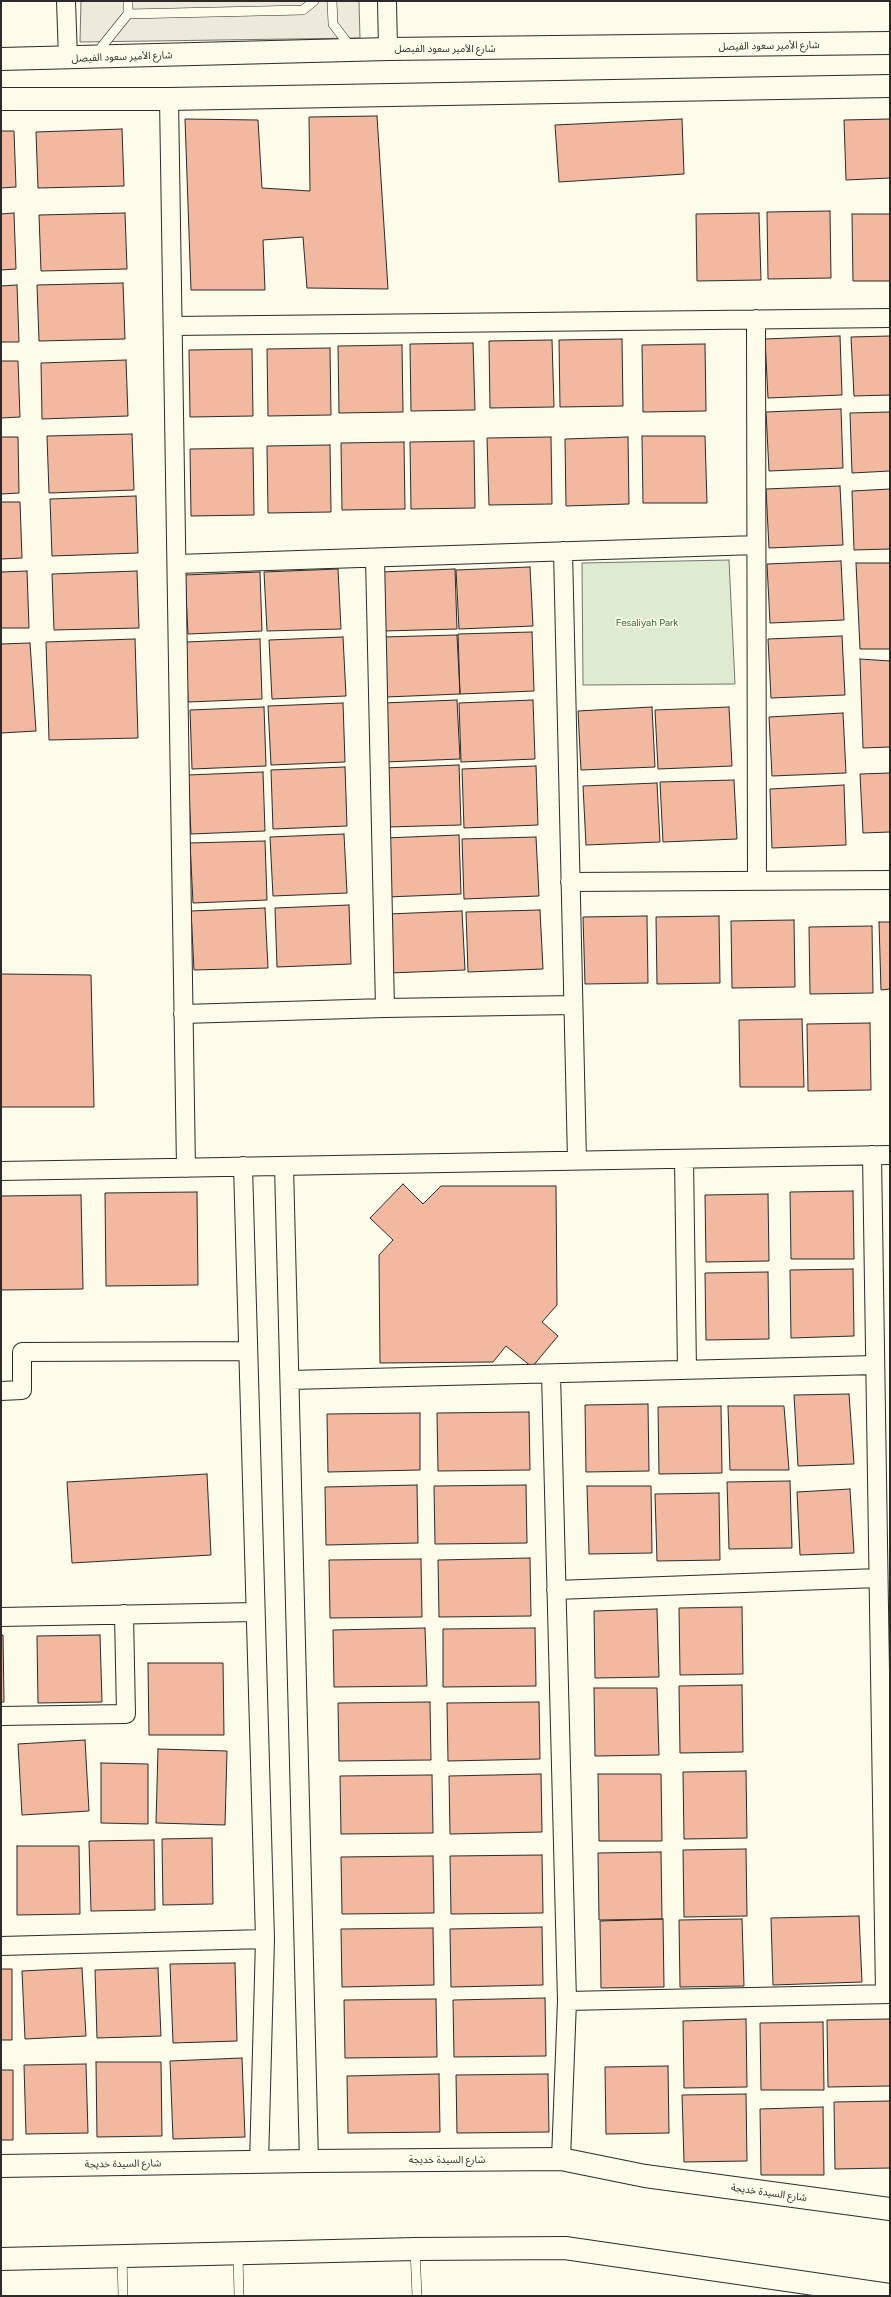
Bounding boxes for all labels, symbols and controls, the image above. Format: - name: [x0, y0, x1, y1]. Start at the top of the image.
- street label: شارع الأمير سعود الفيصل: [718, 39, 820, 53]
- street label: شارع الأمير سعود الفيصل: [394, 43, 496, 55]
- street label: شارع الأمير سعود الفيصل: [71, 49, 173, 65]
- park label: Fesaliyah Park: [616, 617, 678, 629]
- street label: شارع السيدة خديجة: [409, 2154, 485, 2166]
- street label: شارع السيدة خديجة: [85, 2157, 161, 2171]
- street label: شارع السيدة خديجة: [730, 2182, 808, 2204]

